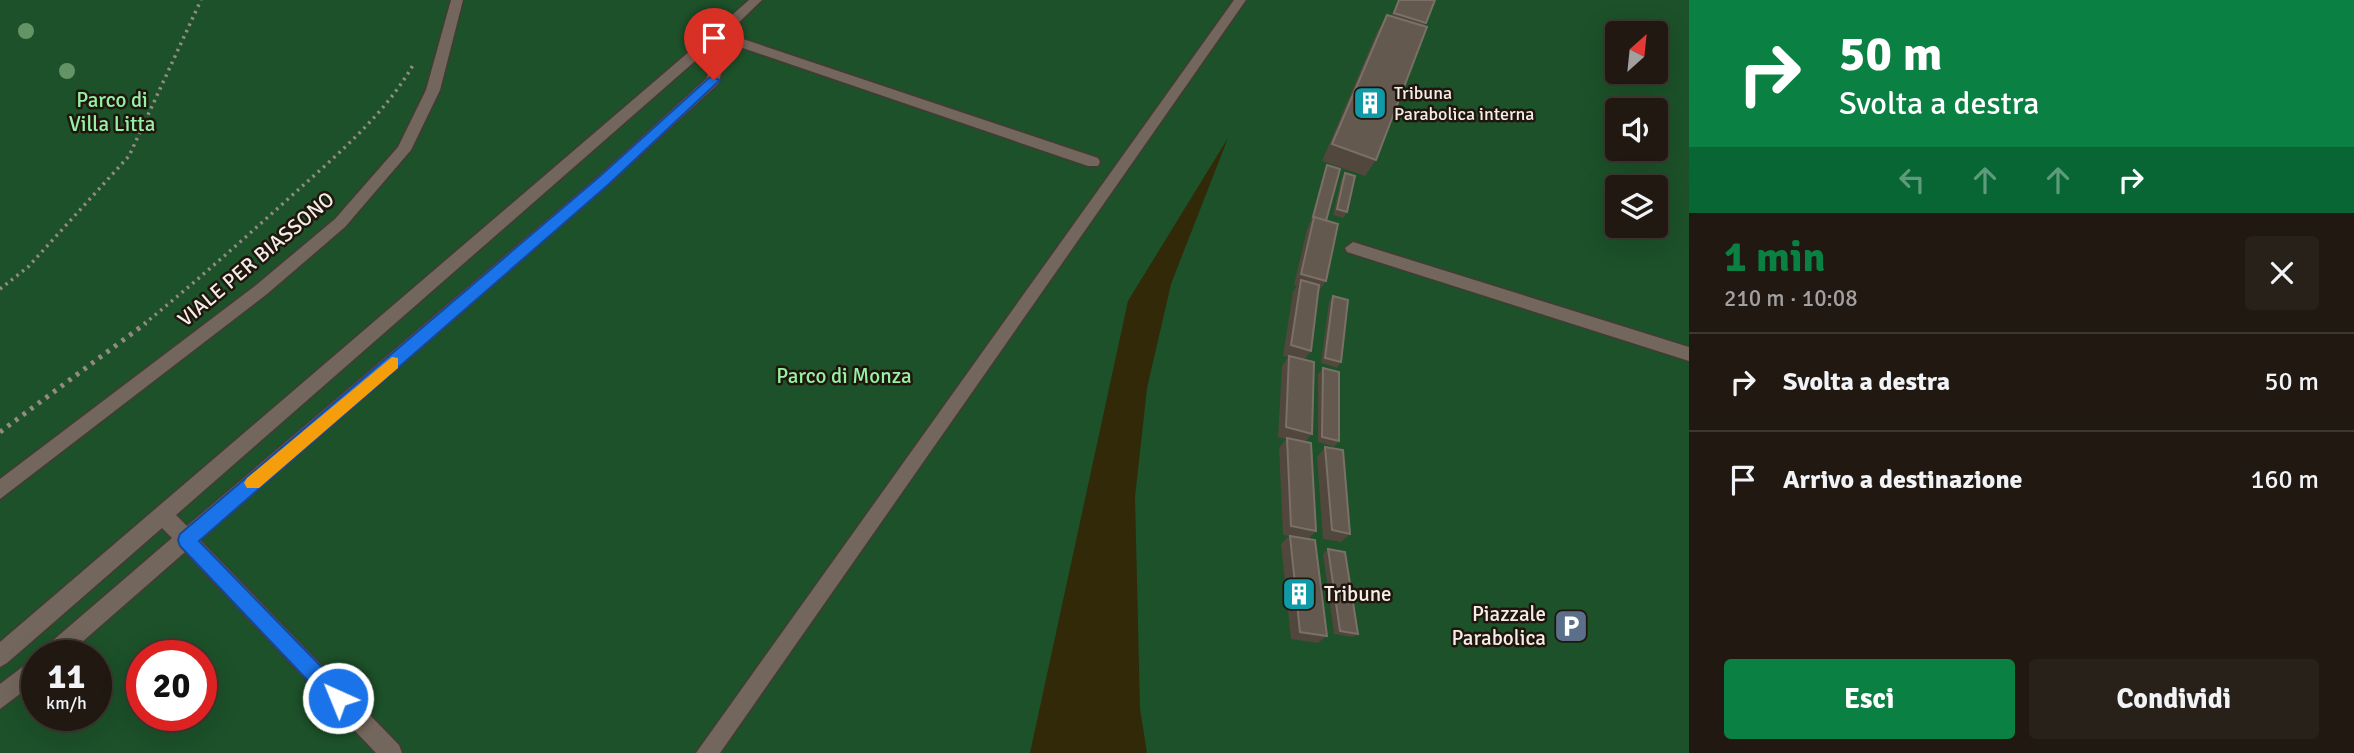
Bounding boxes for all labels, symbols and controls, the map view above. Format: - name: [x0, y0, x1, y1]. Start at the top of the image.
- pin: [684, 8, 744, 80]
- icon: arrive: [695, 19, 733, 57]
- north arrow: [1605, 21, 1668, 84]
- map controls: [1605, 21, 1668, 238]
- text: 50 m: [1839, 24, 1942, 84]
- icon: right: [1724, 28, 1815, 119]
- place label: Tribuna Parabolica interna: [1394, 82, 1534, 125]
- building icon: Tribuna Parabolica interna: [1351, 84, 1389, 122]
- text: Svolta a destra: [1839, 84, 2039, 123]
- park label: Parco di Villa Litta: [69, 87, 155, 137]
- button: sound: [1605, 98, 1668, 161]
- icon: left: [1893, 161, 1931, 199]
- icon: ahead: [1966, 161, 2004, 199]
- icon: ahead: [2039, 161, 2077, 199]
- icon: right: [2112, 161, 2150, 199]
- button: layers: [1605, 175, 1668, 238]
- street label: VIALE PER BIASSONO: [172, 186, 340, 332]
- text: 1 min: [1724, 232, 1825, 283]
- button: close: [2245, 236, 2319, 310]
- text: 210 m · 10:08: [1724, 284, 1858, 313]
- park label: Parco di Monza: [776, 363, 912, 389]
- icon: right: [1724, 363, 1762, 401]
- text: Svolta a destra: [1783, 366, 1950, 398]
- text: 50 m: [2264, 366, 2319, 398]
- icon: arrive: [1724, 461, 1762, 499]
- text: Arrivo a destinazione: [1783, 464, 2023, 496]
- text: 160 m: [2250, 464, 2319, 496]
- building icon: Tribune: [1280, 575, 1318, 613]
- place label: Tribune: [1324, 581, 1392, 607]
- place label: Piazzale Parabolica: [1451, 601, 1546, 651]
- parking icon: Piazzale Parabolica: [1552, 607, 1590, 645]
- speed limit sign: 20: [126, 640, 217, 731]
- text: 11: [48, 655, 85, 698]
- button: Esci: [1724, 659, 2015, 739]
- button: Condividi: [2029, 659, 2319, 739]
- position arrow: [301, 661, 375, 735]
- text: km/h: [46, 692, 87, 714]

